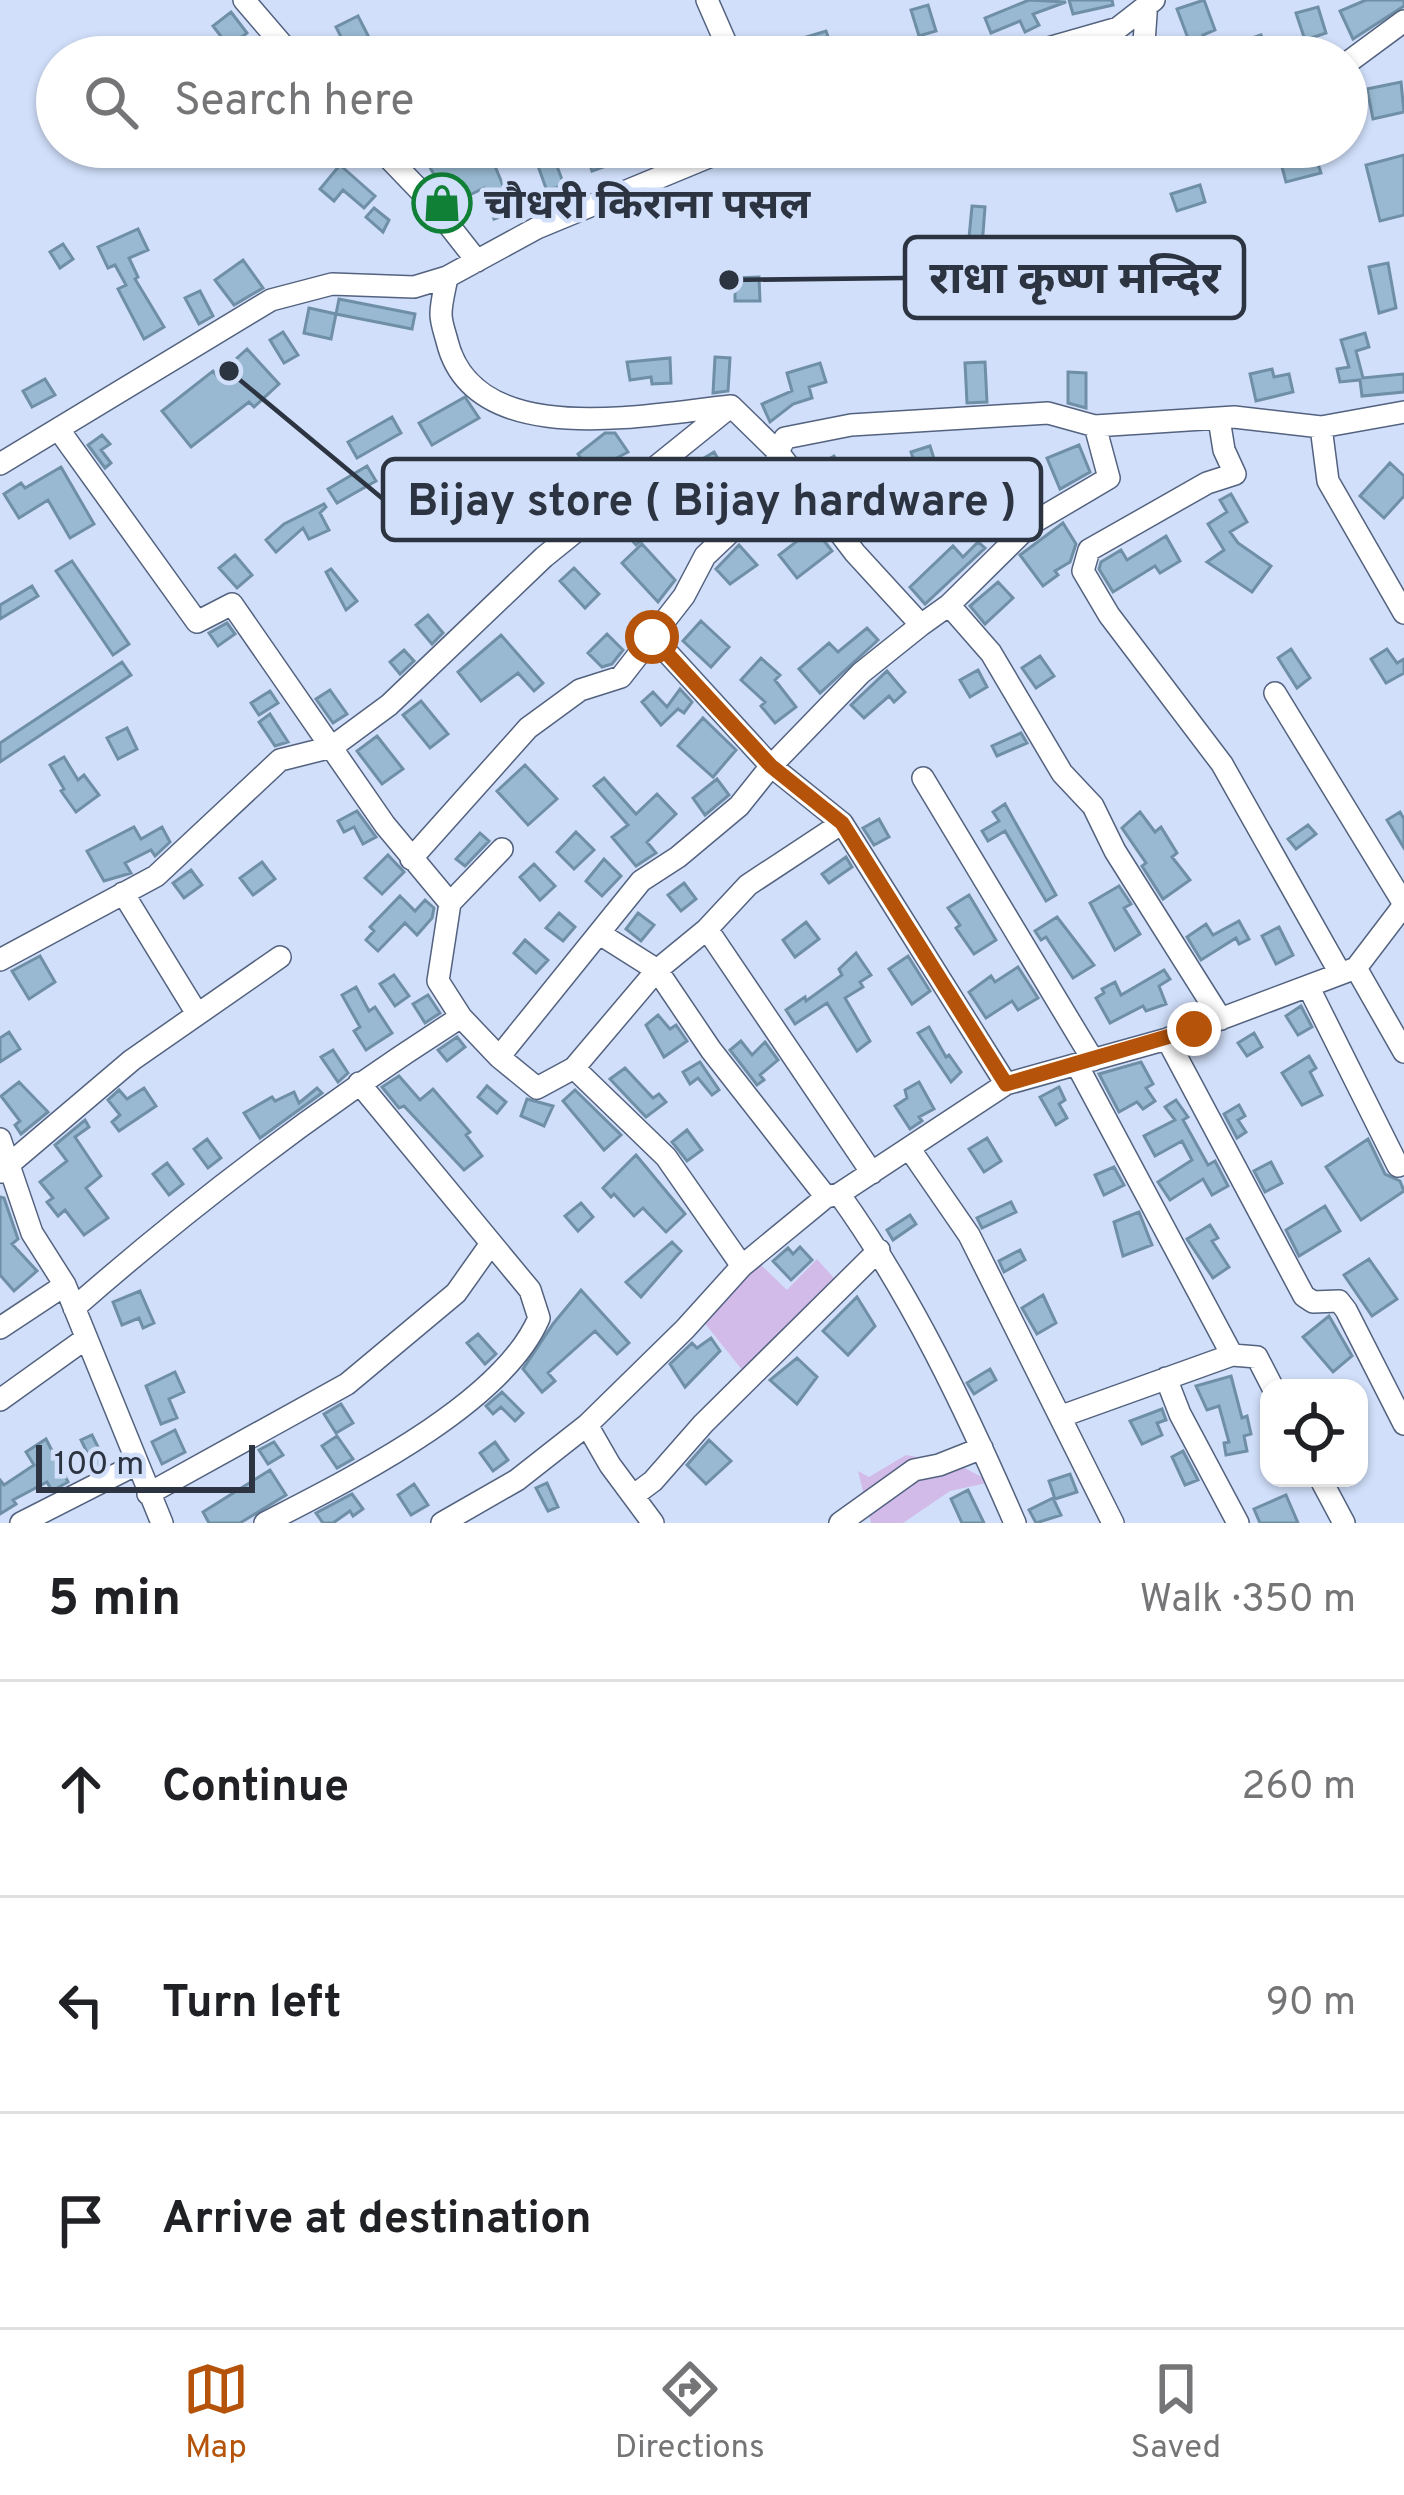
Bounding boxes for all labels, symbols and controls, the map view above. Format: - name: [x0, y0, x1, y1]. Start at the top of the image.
- search box: [36, 36, 1368, 168]
- icon: search: [78, 69, 144, 135]
- text: Search here: [174, 74, 414, 131]
- shop icon: चौधरी किराना पसल: [411, 172, 473, 234]
- place label: चौधरी किराना पसल: [484, 181, 811, 234]
- callout: राधा कृष्ण मन्दिर: [905, 237, 1244, 318]
- text: राधा कृष्ण मन्दिर: [929, 253, 1222, 310]
- callout: Bijay store ( Bijay hardware ): [383, 459, 1041, 540]
- text: Bijay store ( Bijay hardware ): [407, 475, 1017, 532]
- route start: [625, 610, 679, 664]
- route end: [1167, 1002, 1221, 1056]
- map controls: [1260, 1379, 1368, 1487]
- button: locate: [1260, 1379, 1368, 1487]
- scale bar: [36, 1439, 255, 1492]
- text: 100 m: [54, 1445, 144, 1487]
- text: 5 min: [48, 1569, 181, 1634]
- text: Walk · 350 m: [1140, 1577, 1356, 1626]
- icon: ahead: [48, 1756, 114, 1822]
- text: Continue: [162, 1760, 349, 1817]
- text: 260 m: [1242, 1764, 1356, 1813]
- icon: left: [48, 1972, 114, 2038]
- text: Turn left: [162, 1976, 341, 2033]
- text: 90 m: [1266, 1980, 1356, 2029]
- icon: arrive: [48, 2188, 114, 2254]
- text: Arrive at destination: [162, 2192, 592, 2249]
- tab: Map: [183, 2356, 249, 2470]
- tab: Directions: [615, 2356, 765, 2470]
- tab: Saved: [1130, 2356, 1221, 2470]

